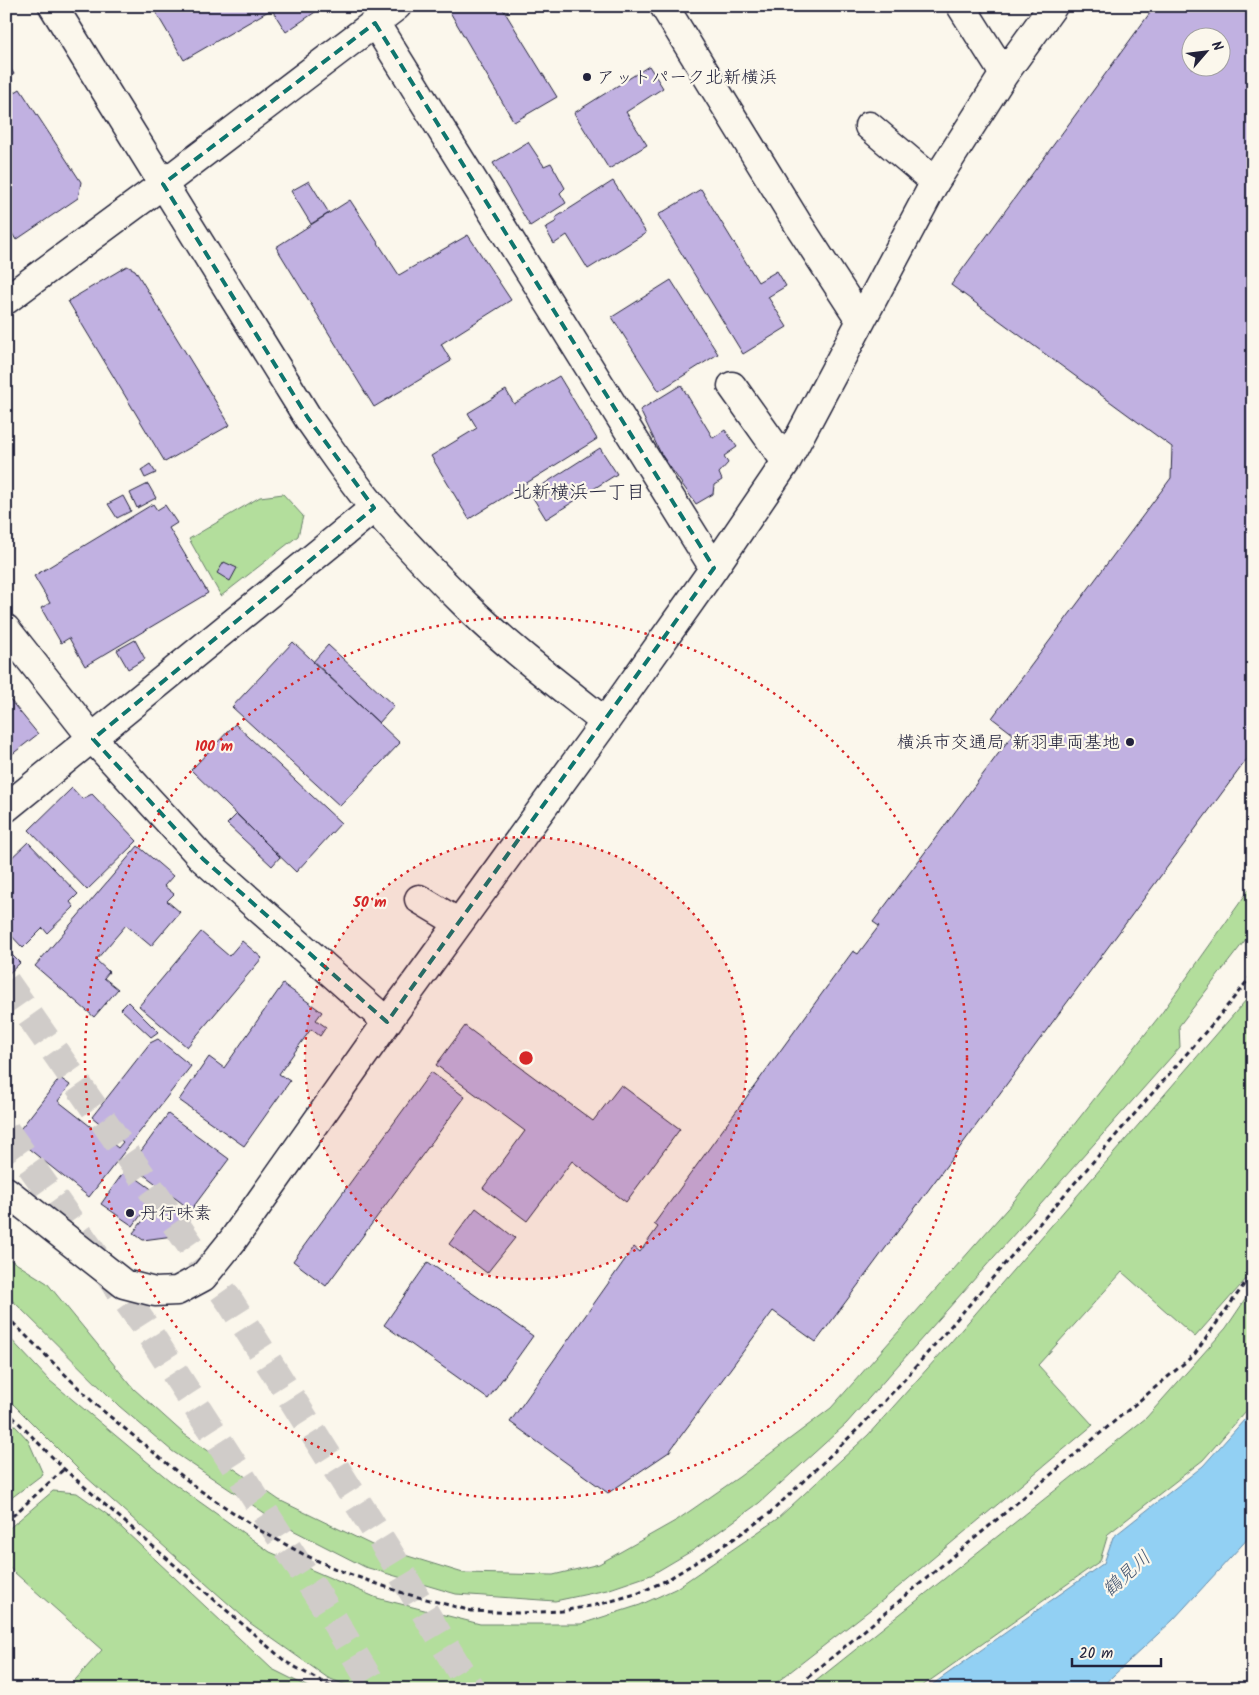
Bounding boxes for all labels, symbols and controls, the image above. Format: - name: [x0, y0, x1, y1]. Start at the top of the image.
- north arrow: [1182, 28, 1232, 78]
- text: N: [1205, 37, 1228, 56]
- place label: アットパーク北新横浜: [597, 64, 777, 93]
- marker: アットパーク北新横浜: [581, 71, 593, 83]
- district label: 北新横浜一丁目: [512, 478, 646, 508]
- place label: 横浜市交通局 新羽車両基地: [897, 729, 1120, 758]
- text: 100 m: [195, 735, 233, 759]
- marker: 横浜市交通局 新羽車両基地: [1124, 736, 1136, 748]
- text: 50 m: [352, 891, 387, 915]
- centre of rings: [517, 1049, 535, 1067]
- place label: 丹行味素: [140, 1200, 212, 1229]
- marker: 丹行味素: [124, 1207, 136, 1219]
- water label: 鶴見川: [1096, 1544, 1159, 1605]
- scale bar: [1072, 1635, 1160, 1667]
- text: 20 m: [1079, 1642, 1113, 1666]

